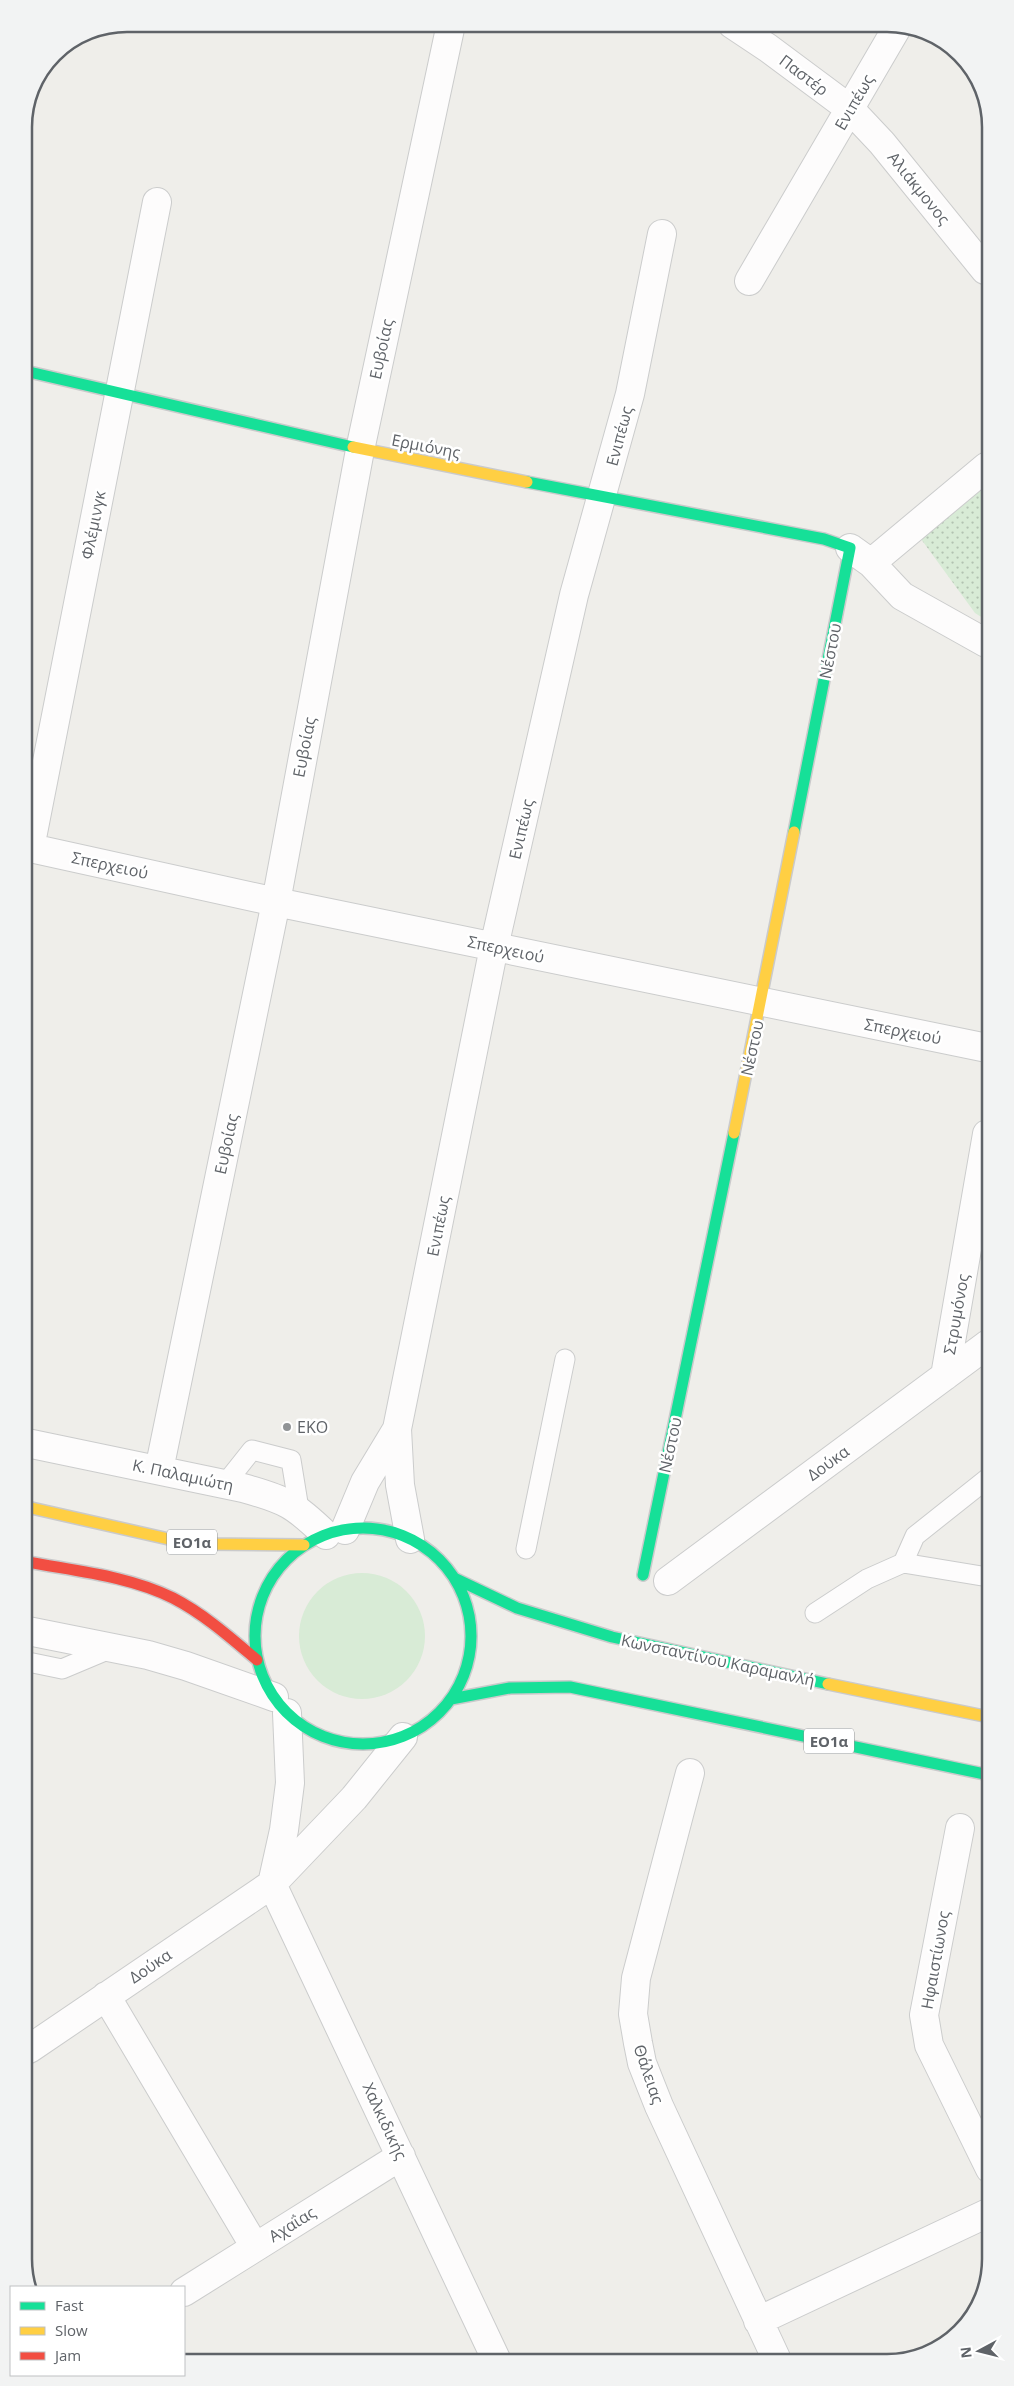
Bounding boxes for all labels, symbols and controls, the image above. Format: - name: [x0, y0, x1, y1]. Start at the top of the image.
- street label: Παστέρ: [775, 49, 833, 101]
- street label: Ενιπέως: [829, 70, 879, 134]
- street label: Αλιάκμονος: [883, 147, 955, 229]
- street label: Ευβοίας: [364, 316, 398, 381]
- street label: Ενιπέως: [600, 403, 638, 468]
- street label: Ερμιόνης: [390, 429, 463, 463]
- street label: Φλέμινγκ: [76, 488, 111, 561]
- street label: Νέστου: [814, 621, 846, 681]
- street label: Ευβοίας: [287, 715, 321, 779]
- street label: Ενιπέως: [503, 796, 539, 861]
- street label: Σπερχειού: [70, 846, 150, 884]
- street label: Σπερχειού: [466, 930, 546, 968]
- street label: Σπερχειού: [863, 1013, 943, 1049]
- street label: Νέστου: [735, 1018, 769, 1078]
- street label: Ευβοίας: [209, 1111, 243, 1176]
- street label: Ενιπέως: [421, 1194, 455, 1258]
- street label: Στρυμόνος: [938, 1272, 974, 1356]
- street label: Νέστου: [653, 1415, 687, 1475]
- place label: EKO: [297, 1416, 328, 1438]
- marker: EKO: [281, 1421, 293, 1433]
- street label: Δούκα: [803, 1440, 854, 1486]
- street label: Κ. Παλαμιώτη: [130, 1454, 236, 1496]
- road number: ΕΟ1α: [167, 1530, 217, 1554]
- street label: Κωνσταντίνου Καραμανλή: [619, 1629, 817, 1691]
- road number: ΕΟ1α: [804, 1728, 854, 1754]
- street label: Ηφαιστίωνος: [916, 1909, 955, 2011]
- street label: Δούκα: [124, 1944, 176, 1988]
- street label: Θάλειας: [629, 2041, 669, 2107]
- street label: Χαλκιδικής: [358, 2079, 412, 2163]
- street label: Αχαΐας: [264, 2201, 320, 2247]
- legend: [10, 2286, 185, 2376]
- text: Fast: [55, 2295, 84, 2315]
- text: Slow: [55, 2320, 88, 2340]
- north arrow: [954, 2326, 1004, 2376]
- text: Jam: [53, 2345, 81, 2365]
- text: N: [955, 2346, 976, 2359]

